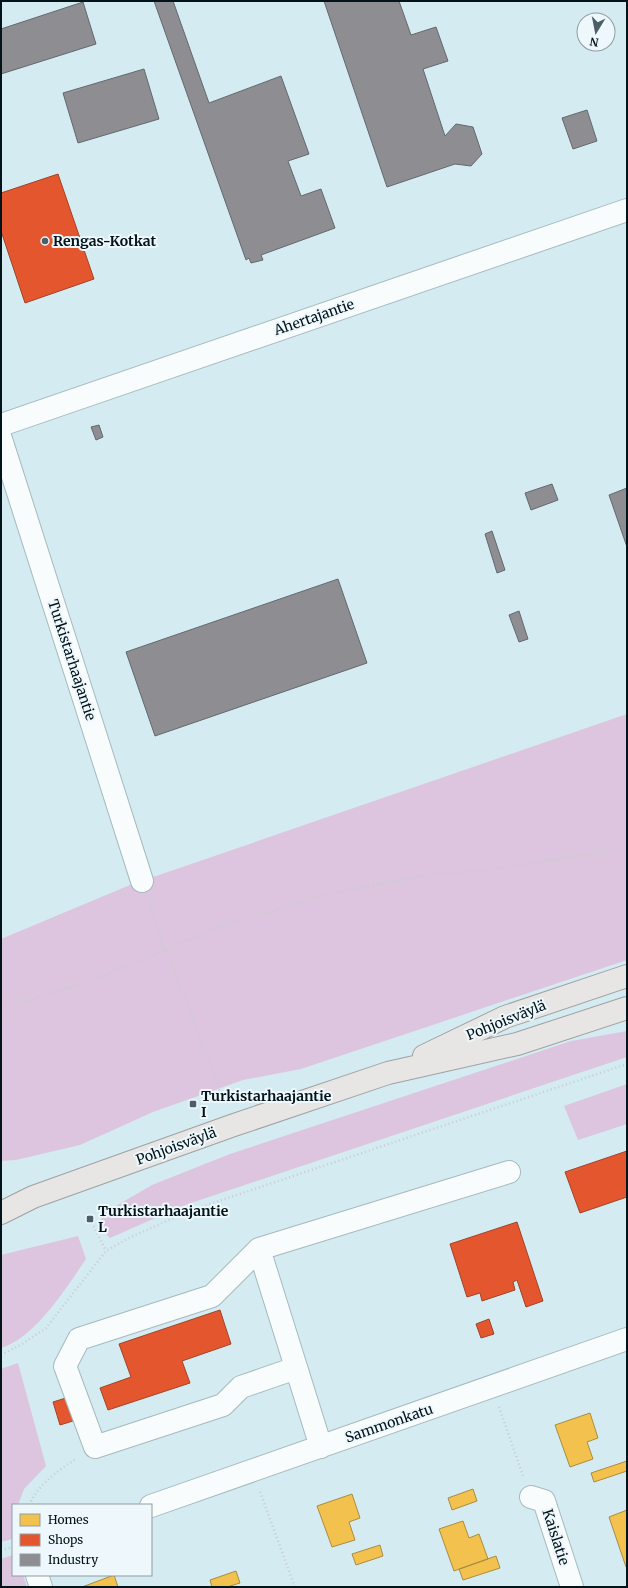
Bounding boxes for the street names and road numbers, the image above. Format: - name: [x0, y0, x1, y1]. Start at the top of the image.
- street label: Ahertajantie: [271, 295, 357, 339]
- street label: Turkistarhaajantie: [44, 597, 100, 723]
- street label: Pohjoisväylä: [464, 996, 549, 1044]
- street label: Pohjoisväylä: [133, 1123, 219, 1169]
- street label: Sammonkatu: [343, 1399, 435, 1446]
- street label: Kaislatie: [538, 1507, 574, 1567]

